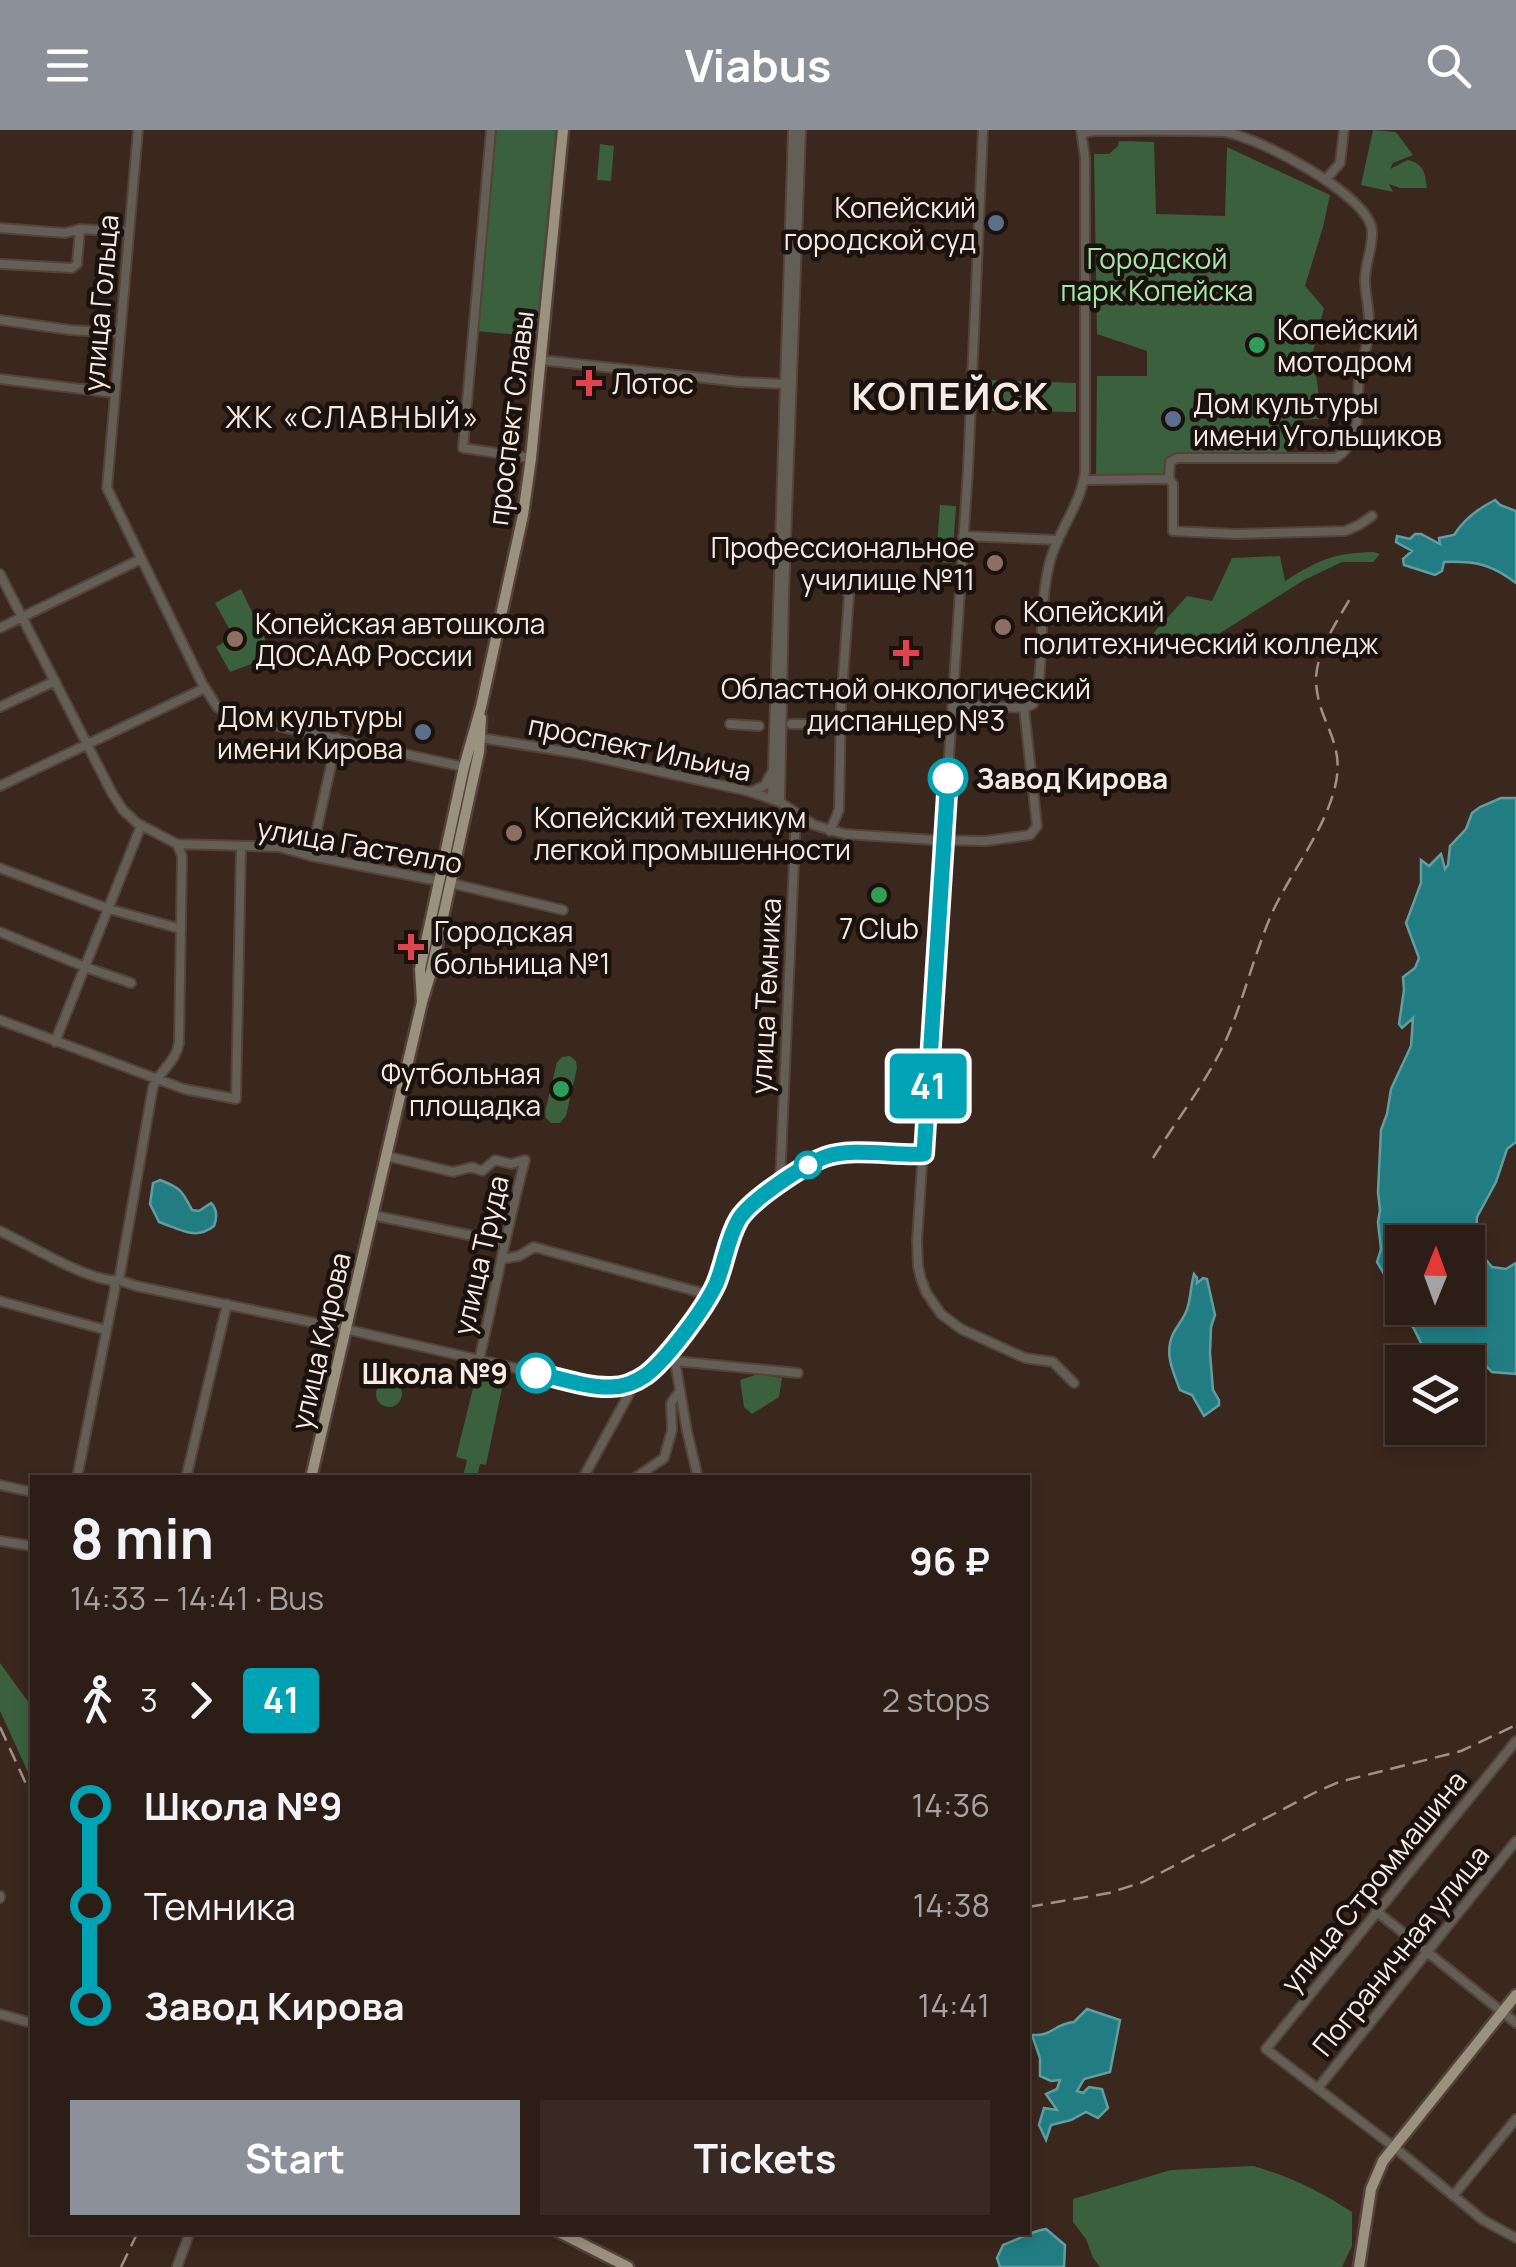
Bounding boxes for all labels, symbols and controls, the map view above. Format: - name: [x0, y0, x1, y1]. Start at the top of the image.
- text: Viabus: [685, 34, 831, 96]
- icon: menu: [40, 38, 95, 93]
- icon: search: [1421, 38, 1476, 93]
- place label: Копейский городской суд: [784, 188, 976, 258]
- marker: Копейский городской суд: [985, 212, 1007, 234]
- street label: улица Гольца: [73, 213, 127, 393]
- park label: Городской парк Копейска: [1061, 239, 1253, 309]
- street label: проспект Славы: [478, 308, 542, 528]
- place label: Копейский мотодром: [1277, 310, 1419, 380]
- marker: Копейский мотодром: [1246, 334, 1268, 356]
- place label: Лотос: [612, 364, 694, 402]
- district label: КОПЕЙСК: [852, 369, 1050, 421]
- marker: Лотос: [576, 370, 602, 396]
- place label: Дом культуры имени Угольщиков: [1193, 384, 1442, 454]
- district label: ЖК «СЛАВНЫЙ»: [225, 396, 481, 437]
- marker: Дом культуры имени Угольщиков: [1162, 408, 1184, 430]
- place label: Профессиональное училище №11: [711, 528, 975, 598]
- marker: Профессиональное училище №11: [984, 552, 1006, 574]
- place label: Копейский политехнический колледж: [1023, 592, 1379, 662]
- place label: Копейская автошкола ДОСААФ России: [255, 604, 545, 674]
- marker: Копейский политехнический колледж: [992, 616, 1014, 638]
- marker: Копейская автошкола ДОСААФ России: [224, 628, 246, 650]
- marker: Областной онкологический диспанцер №3: [893, 640, 919, 666]
- place label: Областной онкологический диспанцер №3: [721, 669, 1091, 739]
- place label: Дом культуры имени Кирова: [217, 697, 403, 767]
- street label: проспект Ильича: [525, 705, 755, 789]
- marker: Дом культуры имени Кирова: [412, 721, 434, 743]
- marker: Завод Кирова: [929, 759, 967, 797]
- place label: Завод Кирова: [976, 759, 1168, 797]
- place label: Копейский техникум легкой промышенности: [534, 798, 851, 868]
- street label: улица Гастелло: [254, 808, 466, 882]
- marker: Копейский техникум легкой промышенности: [503, 822, 525, 844]
- marker: 7 Club: [868, 884, 890, 906]
- street label: улица Темника: [741, 897, 789, 1095]
- place label: 7 Club: [839, 909, 919, 947]
- place label: Городская больница №1: [434, 912, 610, 982]
- marker: Городская больница №1: [398, 934, 424, 960]
- place label: Футбольная площадка: [381, 1054, 541, 1124]
- line badge: 41: [883, 1054, 973, 1118]
- text: 41: [910, 1062, 946, 1110]
- marker: Футбольная площадка: [550, 1078, 572, 1100]
- unlabelled marker: [795, 1152, 821, 1178]
- street label: улица Труда: [443, 1172, 517, 1338]
- north arrow: [1385, 1225, 1485, 1325]
- map controls: [1385, 1225, 1485, 1445]
- street label: улица Кирова: [281, 1249, 359, 1433]
- button: layers: [1385, 1345, 1485, 1445]
- place label: Школа №9: [362, 1354, 508, 1392]
- marker: Школа №9: [517, 1354, 555, 1392]
- text: 8 min: [70, 1500, 214, 1576]
- text: 96 ₽: [909, 1534, 990, 1586]
- text: 14:33 – 14:41 · Bus: [70, 1576, 324, 1620]
- icon: walk: [70, 1673, 125, 1728]
- icon: forward: [173, 1673, 228, 1728]
- text: 41: [263, 1676, 299, 1724]
- text: 3: [140, 1678, 158, 1722]
- text: 2 stops: [882, 1678, 990, 1722]
- street label: улица Строммашина: [1272, 1762, 1474, 2000]
- text: Школа №9: [144, 1779, 343, 1831]
- text: 14:36: [912, 1783, 990, 1827]
- street label: Пограничная улица: [1303, 1837, 1497, 2063]
- text: Темника: [144, 1879, 296, 1931]
- text: 14:38: [913, 1883, 990, 1927]
- text: Завод Кирова: [144, 1979, 405, 2031]
- text: 14:41: [918, 1983, 990, 2027]
- button: Start: [70, 2100, 520, 2215]
- button: Tickets: [540, 2100, 990, 2215]

